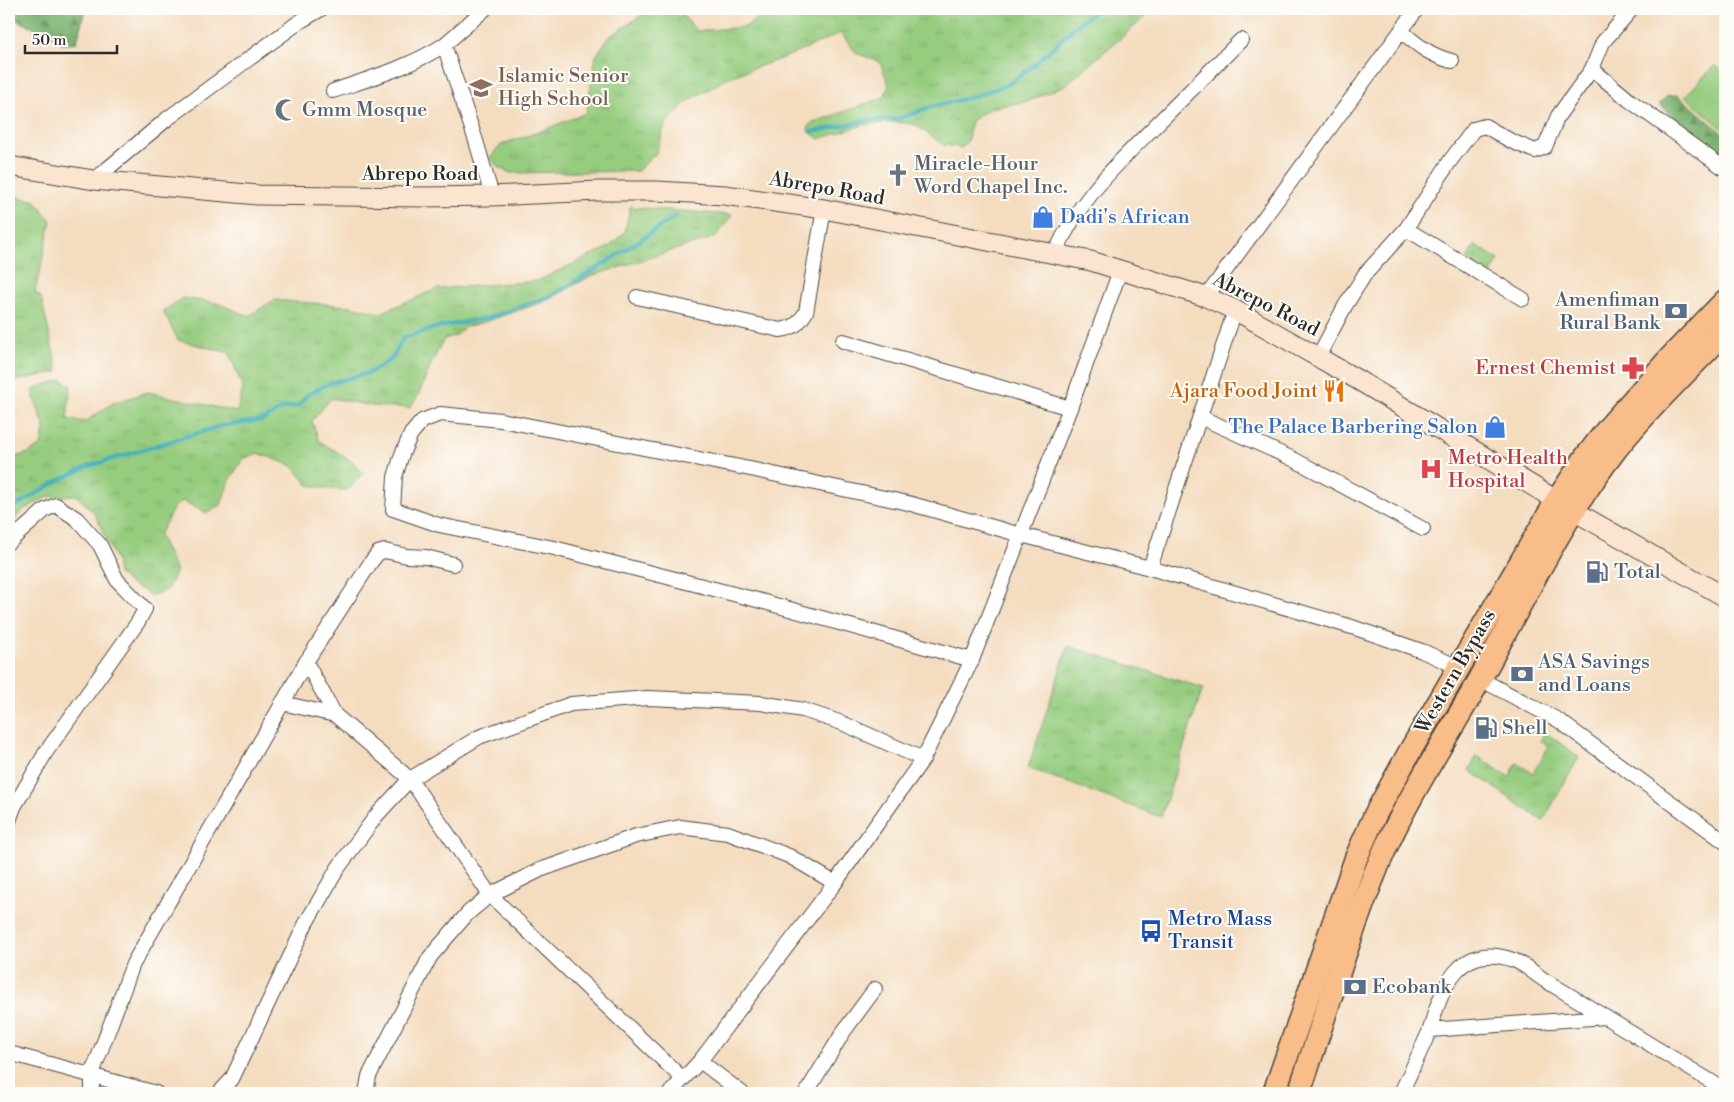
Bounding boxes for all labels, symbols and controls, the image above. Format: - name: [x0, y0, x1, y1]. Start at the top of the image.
- scale bar: [25, 22, 118, 54]
- text: 50 m: [32, 31, 66, 50]
- place label: Islamic Senior High School: [498, 64, 629, 112]
- school or university icon: Islamic Senior High School: [468, 75, 494, 101]
- mosque icon: Gmm Mosque: [273, 97, 299, 123]
- place label: Gmm Mosque: [302, 98, 427, 123]
- place label: Miracle-Hour Word Chapel Inc.: [913, 152, 1068, 200]
- street label: Abrepo Road: [361, 162, 479, 187]
- church icon: Miracle-Hour Word Chapel Inc.: [885, 162, 911, 188]
- street label: Abrepo Road: [766, 166, 887, 212]
- shop icon: Dadi's African: [1030, 204, 1056, 230]
- place label: Dadi's African: [1060, 205, 1190, 230]
- street label: Abrepo Road: [1207, 267, 1324, 343]
- place label: Amenfiman Rural Bank: [1554, 288, 1662, 336]
- bank icon: Amenfiman Rural Bank: [1663, 298, 1689, 324]
- pharmacy icon: Ernest Chemist: [1620, 355, 1646, 381]
- place label: Ernest Chemist: [1475, 356, 1616, 381]
- restaurant icon: Ajara Food Joint: [1321, 378, 1347, 404]
- place label: Ajara Food Joint: [1169, 379, 1318, 404]
- shop icon: The Palace Barbering Salon: [1482, 414, 1508, 440]
- place label: The Palace Barbering Salon: [1228, 415, 1478, 440]
- place label: Metro Health Hospital: [1448, 446, 1568, 494]
- hospital icon: Metro Health Hospital: [1418, 456, 1444, 482]
- fuel station icon: Total: [1584, 559, 1610, 585]
- place label: Total: [1614, 560, 1661, 585]
- street label: Western Bypass: [1410, 605, 1502, 740]
- place label: ASA Savings and Loans: [1537, 650, 1650, 698]
- bank icon: ASA Savings and Loans: [1509, 661, 1535, 687]
- fuel station icon: Shell: [1473, 715, 1499, 741]
- place label: Shell: [1502, 716, 1547, 741]
- place label: Metro Mass Transit: [1168, 907, 1272, 955]
- bus stop icon: Metro Mass Transit: [1138, 918, 1164, 944]
- bank icon: Ecobank: [1342, 974, 1368, 1000]
- place label: Ecobank: [1372, 975, 1453, 1000]

